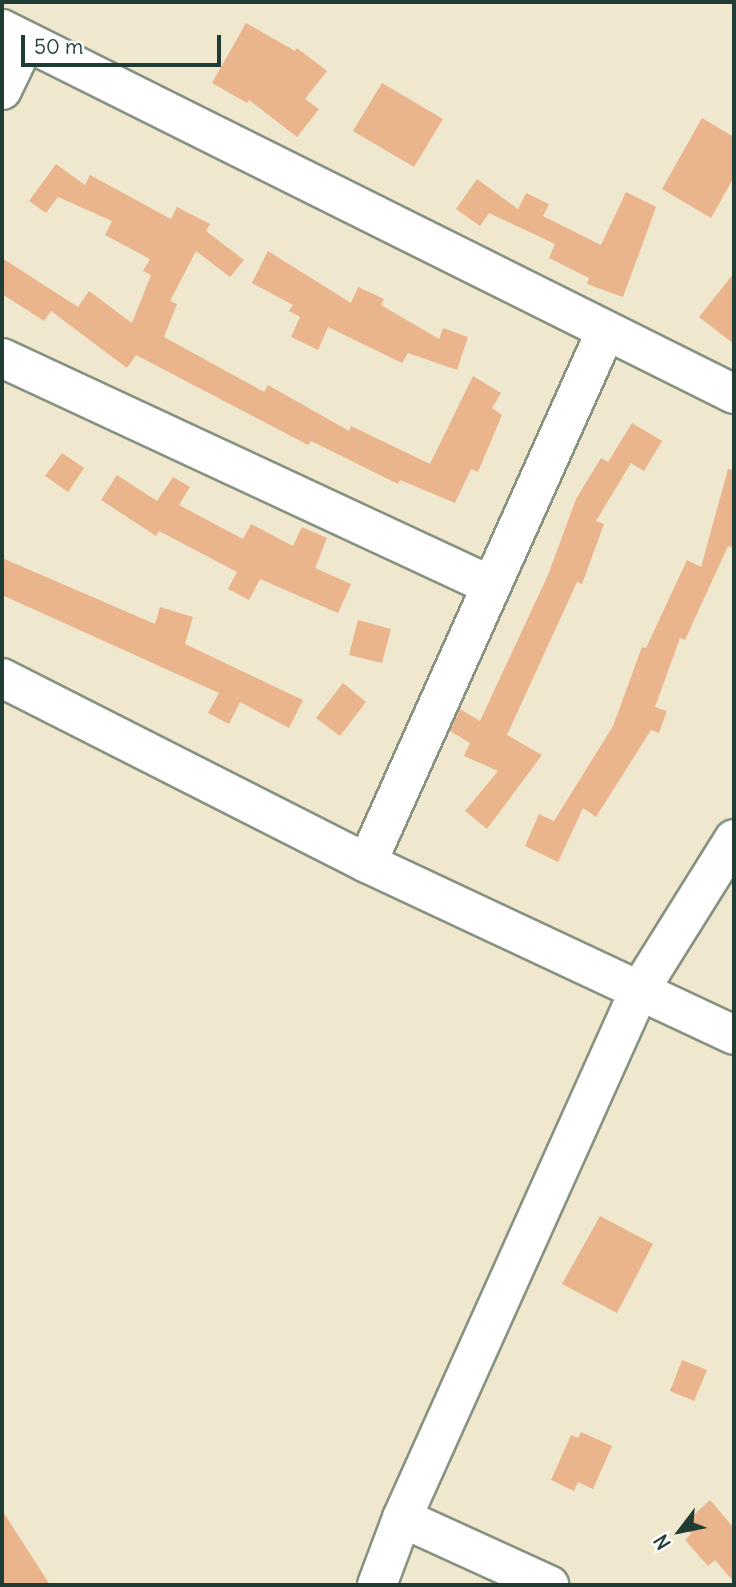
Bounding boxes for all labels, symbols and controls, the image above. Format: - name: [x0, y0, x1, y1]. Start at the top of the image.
- scale bar: [24, 21, 224, 65]
- text: 50 m: [34, 33, 83, 60]
- north arrow: [645, 1496, 715, 1566]
- text: N: [649, 1530, 676, 1554]

